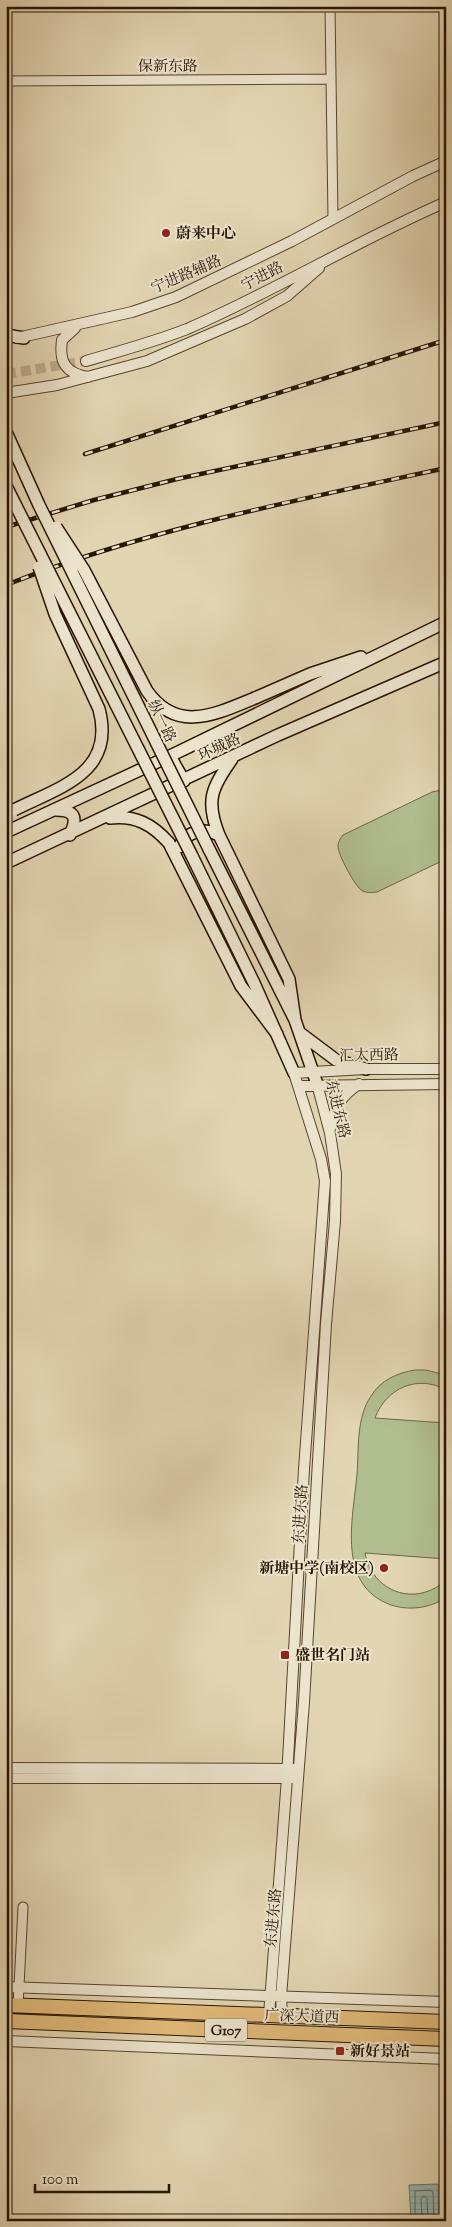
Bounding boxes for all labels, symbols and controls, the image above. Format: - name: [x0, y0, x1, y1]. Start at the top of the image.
- street label: 保新东路: [138, 57, 198, 78]
- place label: 蔚来中心: [176, 224, 236, 245]
- marker: 蔚来中心: [160, 227, 172, 239]
- street label: 宁进路辅路: [148, 251, 225, 300]
- street label: 宁进路: [238, 258, 288, 297]
- street label: 纵一路: [141, 697, 180, 746]
- street label: 环城路: [195, 729, 244, 767]
- street label: 汇太西路: [339, 1045, 399, 1068]
- street label: 东进东路: [319, 1078, 354, 1141]
- street label: 东进东路: [289, 1483, 314, 1545]
- place label: 新塘中学(南校区): [259, 1559, 374, 1580]
- marker: 新塘中学(南校区): [378, 1562, 390, 1574]
- place label: 盛世名门站: [295, 1646, 370, 1667]
- marker: 盛世名门站: [279, 1649, 291, 1661]
- street label: 东进东路: [261, 1887, 288, 1949]
- street label: 广深大道西: [264, 2006, 340, 2029]
- road number: G107: [205, 2018, 247, 2042]
- place label: 新好景站: [350, 2042, 410, 2063]
- marker: 新好景站: [334, 2045, 346, 2057]
- scale bar: [35, 2162, 169, 2194]
- text: 100 m: [42, 2170, 79, 2191]

